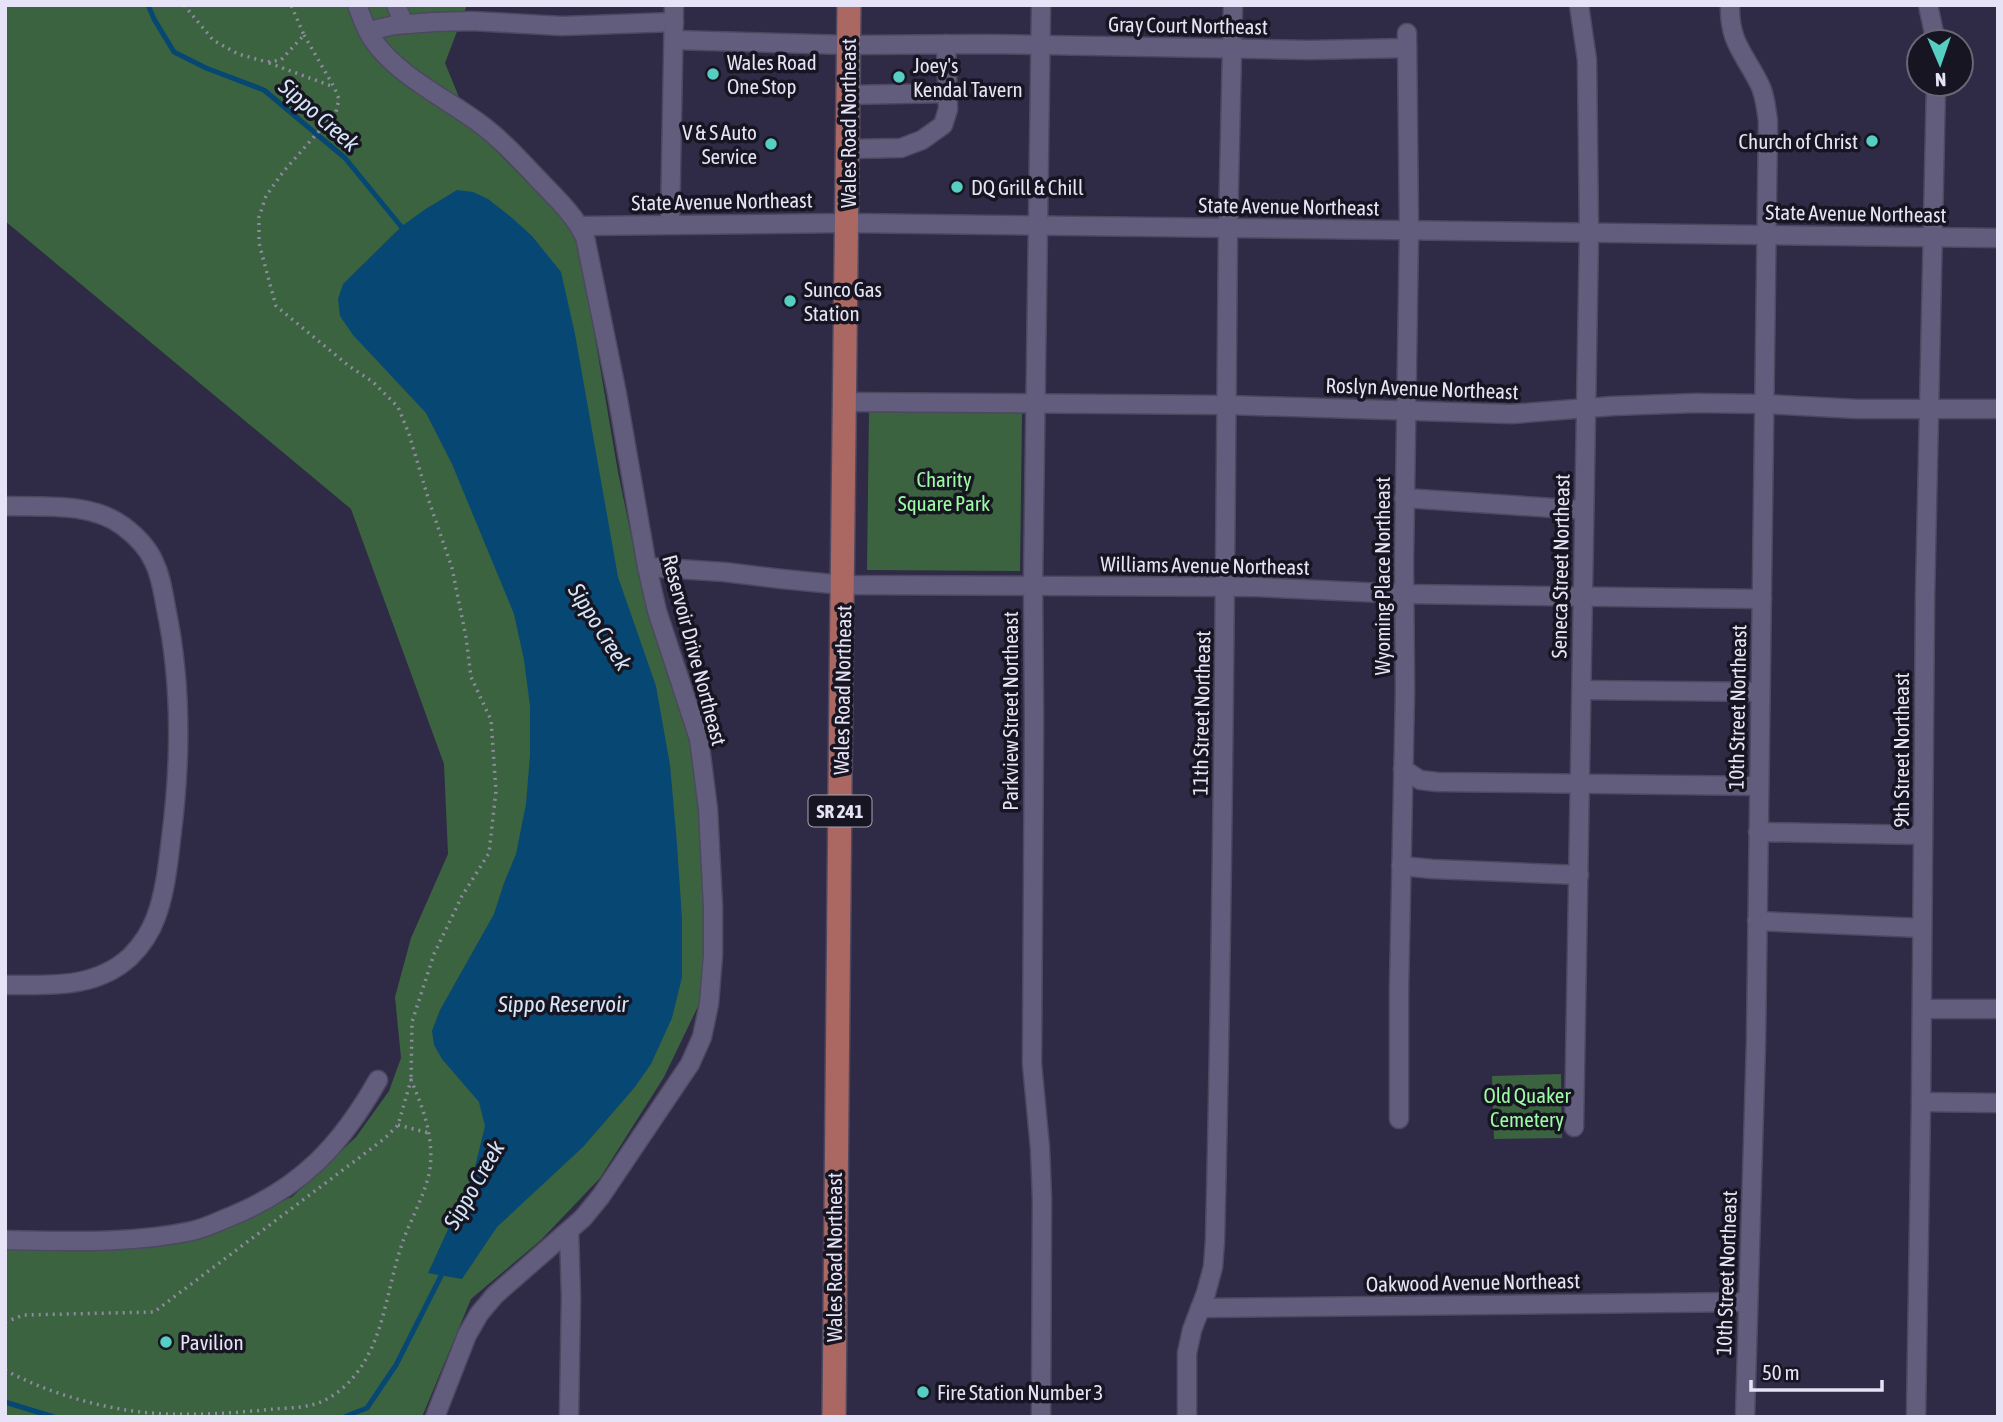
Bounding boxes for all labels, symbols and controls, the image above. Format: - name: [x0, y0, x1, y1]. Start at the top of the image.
- street label: Gray Court Northeast: [1108, 12, 1268, 38]
- north arrow: [1905, 28, 1975, 98]
- street label: Wales Road Northeast: [836, 38, 860, 208]
- place label: Wales Road One Stop: [727, 50, 817, 98]
- place label: Joey's Kendal Tavern: [913, 53, 1023, 101]
- marker: Wales Road One Stop: [705, 66, 721, 82]
- marker: Joey's Kendal Tavern: [891, 69, 907, 85]
- text: N: [1935, 69, 1947, 91]
- water label: Sippo Creek: [273, 72, 365, 157]
- place label: V & S Auto Service: [682, 120, 757, 168]
- place label: Church of Christ: [1739, 129, 1858, 153]
- marker: Church of Christ: [1864, 133, 1880, 149]
- marker: V & S Auto Service: [763, 136, 779, 152]
- place label: DQ Grill & Chill: [971, 175, 1084, 199]
- marker: DQ Grill & Chill: [949, 179, 965, 195]
- street label: State Avenue Northeast: [631, 187, 813, 215]
- street label: State Avenue Northeast: [1198, 192, 1380, 220]
- street label: State Avenue Northeast: [1765, 199, 1947, 227]
- place label: Sunco Gas Station: [804, 277, 882, 325]
- marker: Sunco Gas Station: [782, 293, 798, 309]
- street label: Roslyn Avenue Northeast: [1325, 373, 1519, 403]
- park label: Charity Square Park: [898, 467, 990, 515]
- street label: Seneca Street Northeast: [1546, 474, 1574, 658]
- street label: Wyoming Place Northeast: [1370, 477, 1394, 675]
- street label: Williams Avenue Northeast: [1100, 551, 1310, 579]
- street label: Reservoir Drive Northeast: [658, 552, 732, 748]
- water label: Sippo Creek: [563, 578, 637, 676]
- street label: Wales Road Northeast: [829, 605, 855, 775]
- street label: Parkview Street Northeast: [998, 611, 1022, 811]
- street label: 10th Street Northeast: [1724, 624, 1750, 790]
- street label: 11th Street Northeast: [1188, 630, 1214, 796]
- street label: 9th Street Northeast: [1889, 672, 1913, 828]
- road number: SR 241: [808, 796, 872, 826]
- water label: Sippo Reservoir: [497, 991, 629, 1017]
- park label: Old Quaker Cemetery: [1483, 1083, 1571, 1131]
- water label: Sippo Creek: [438, 1135, 510, 1235]
- street label: Wales Road Northeast: [822, 1172, 846, 1342]
- street label: 10th Street Northeast: [1711, 1190, 1741, 1356]
- street label: Oakwood Avenue Northeast: [1366, 1268, 1580, 1296]
- place label: Pavilion: [180, 1330, 244, 1354]
- marker: Pavilion: [158, 1334, 174, 1350]
- scale bar: [1751, 1348, 1882, 1392]
- text: 50 m: [1762, 1360, 1800, 1384]
- place label: Fire Station Number 3: [937, 1380, 1103, 1404]
- marker: Fire Station Number 3: [915, 1384, 931, 1400]

